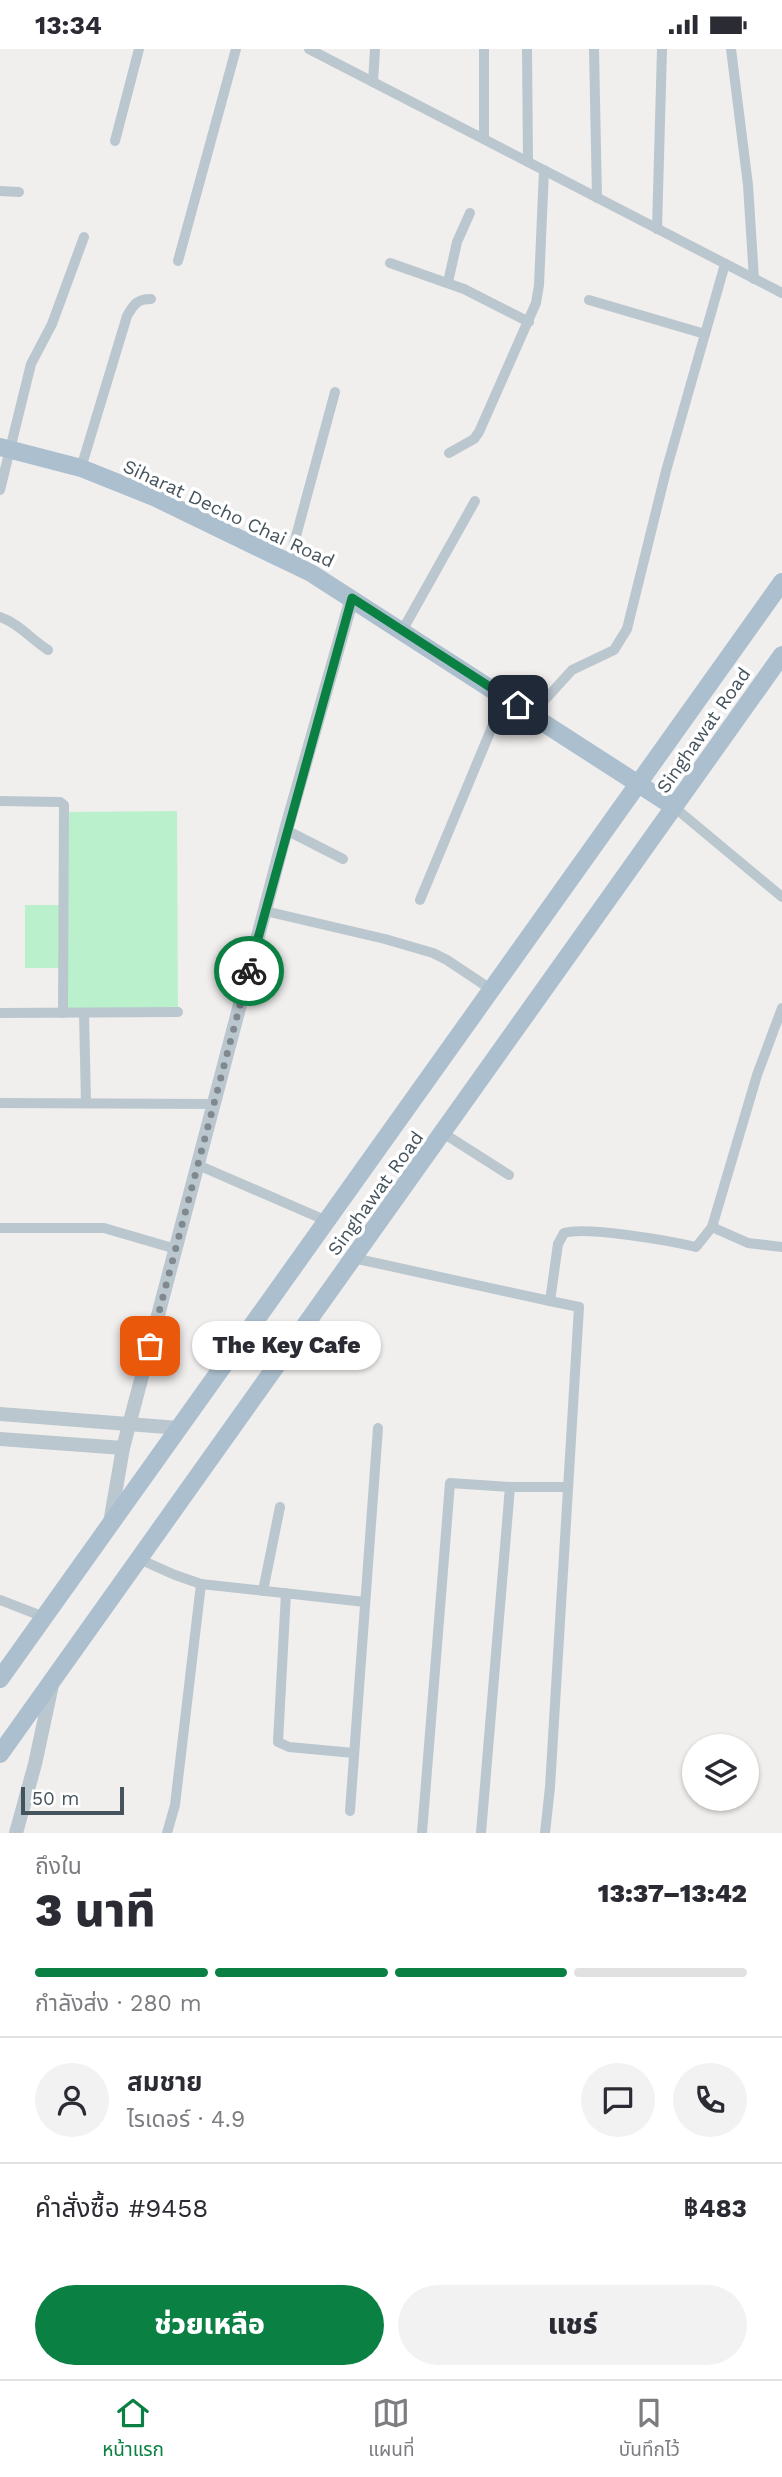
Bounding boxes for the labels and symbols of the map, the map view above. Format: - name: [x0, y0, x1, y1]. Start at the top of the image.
- street label: Siharat Decho Chai Road: [120, 454, 338, 573]
- street label: Singhawat Road: [651, 663, 755, 798]
- pin: [488, 675, 548, 735]
- courier: [214, 936, 284, 1006]
- street label: Singhawat Road: [323, 1127, 428, 1260]
- pin: [120, 1316, 180, 1376]
- callout: The Key Cafe: [192, 1321, 381, 1371]
- scale bar: [21, 1784, 124, 1816]

